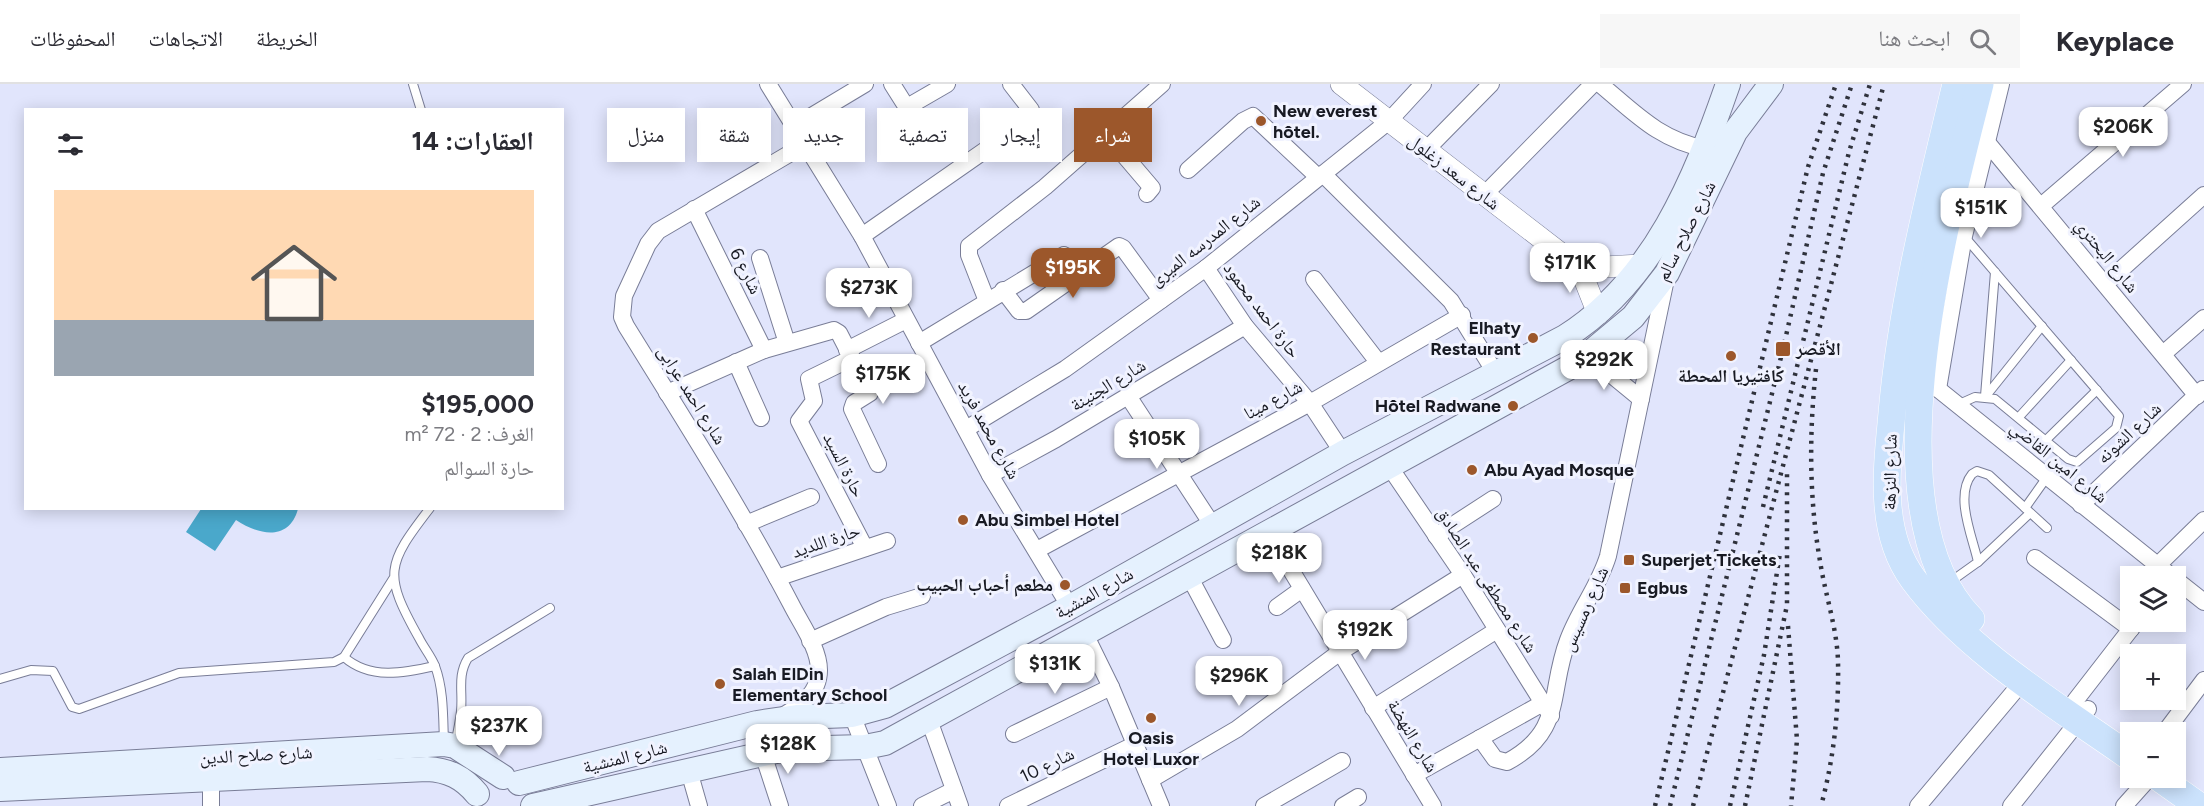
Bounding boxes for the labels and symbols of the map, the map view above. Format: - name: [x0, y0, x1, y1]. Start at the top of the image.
- place label: New everest hôtel.: [1273, 100, 1378, 143]
- pin: $206K: [2081, 107, 2165, 158]
- marker: New everest hôtel.: [1254, 114, 1268, 128]
- street label: شارع سعد زغلول: [1404, 129, 1504, 215]
- street label: شارع صلاح سالم: [1651, 177, 1722, 285]
- pin: $151K: [1939, 188, 2023, 239]
- street label: شارع المدرسه الميرى: [1145, 191, 1265, 291]
- street label: شارع البحتري: [2068, 215, 2144, 300]
- pin: $171K: [1528, 243, 1612, 294]
- street label: شارع 6: [725, 244, 767, 298]
- pin: $195K: [1031, 248, 1115, 299]
- street label: حارة احمد محمود: [1219, 258, 1305, 362]
- pin: $273K: [827, 268, 911, 319]
- place label: Elhaty Restaurant: [1430, 317, 1522, 360]
- marker: Elhaty Restaurant: [1526, 331, 1540, 345]
- place label: الأقصر: [1795, 338, 1841, 360]
- pin: $292K: [1562, 340, 1646, 391]
- marker: الأقصر: [1774, 340, 1792, 358]
- street label: شارع احمد عرابى: [653, 341, 731, 449]
- marker: كافتيريا المحطة: [1724, 349, 1738, 363]
- pin: $175K: [841, 354, 925, 405]
- street label: شارع الجنينة: [1066, 354, 1150, 416]
- place label: كافتيريا المحطة: [1678, 365, 1784, 387]
- street label: شارع مينا: [1240, 375, 1306, 425]
- street label: شارع محمد فريد: [953, 377, 1025, 483]
- place label: Hôtel Radwane: [1375, 395, 1501, 417]
- street label: شارع الشونه: [2092, 398, 2166, 468]
- marker: Hôtel Radwane: [1506, 399, 1520, 413]
- street label: شارع امين القاضي: [2004, 416, 2112, 511]
- pin: $105K: [1115, 419, 1199, 470]
- street label: حارة السيد: [818, 429, 870, 501]
- street label: شارع النزهة: [1878, 434, 1902, 510]
- place label: Abu Ayad Mosque: [1484, 459, 1634, 481]
- marker: Abu Ayad Mosque: [1465, 463, 1479, 477]
- street label: شارع مصطفى عبد الصادق: [1432, 503, 1542, 657]
- place label: Abu Simbel Hotel: [975, 509, 1119, 531]
- marker: Abu Simbel Hotel: [956, 513, 970, 527]
- street label: حارة اللديد: [789, 519, 863, 563]
- pin: $218K: [1237, 533, 1321, 584]
- place label: Superjet Tickets: [1641, 549, 1777, 571]
- marker: Superjet Tickets: [1622, 553, 1636, 567]
- street label: شارع المنشية: [1051, 563, 1137, 623]
- street label: شارع رمسيس: [1557, 563, 1613, 655]
- place label: مطعم أحباب الحبيب: [916, 574, 1053, 597]
- place label: Egbus: [1637, 577, 1688, 599]
- marker: مطعم أحباب الحبيب: [1058, 578, 1072, 592]
- marker: Egbus: [1618, 581, 1632, 595]
- pin: $192K: [1323, 610, 1407, 661]
- pin: $131K: [1013, 644, 1097, 695]
- pin: $296K: [1197, 656, 1281, 707]
- place label: Salah ElDin Elementary School: [732, 663, 887, 706]
- marker: Salah ElDin Elementary School: [713, 677, 727, 691]
- street label: شارع النهضة: [1383, 696, 1443, 776]
- pin: $237K: [457, 706, 541, 757]
- marker: Oasis Hotel Luxor: [1144, 711, 1158, 725]
- pin: $128K: [746, 724, 830, 775]
- place label: Oasis Hotel Luxor: [1103, 727, 1199, 770]
- street label: شارع المنشية: [581, 736, 669, 778]
- street label: شارع صلاح الدين: [199, 741, 313, 770]
- street label: شارع 10: [1016, 742, 1078, 788]

